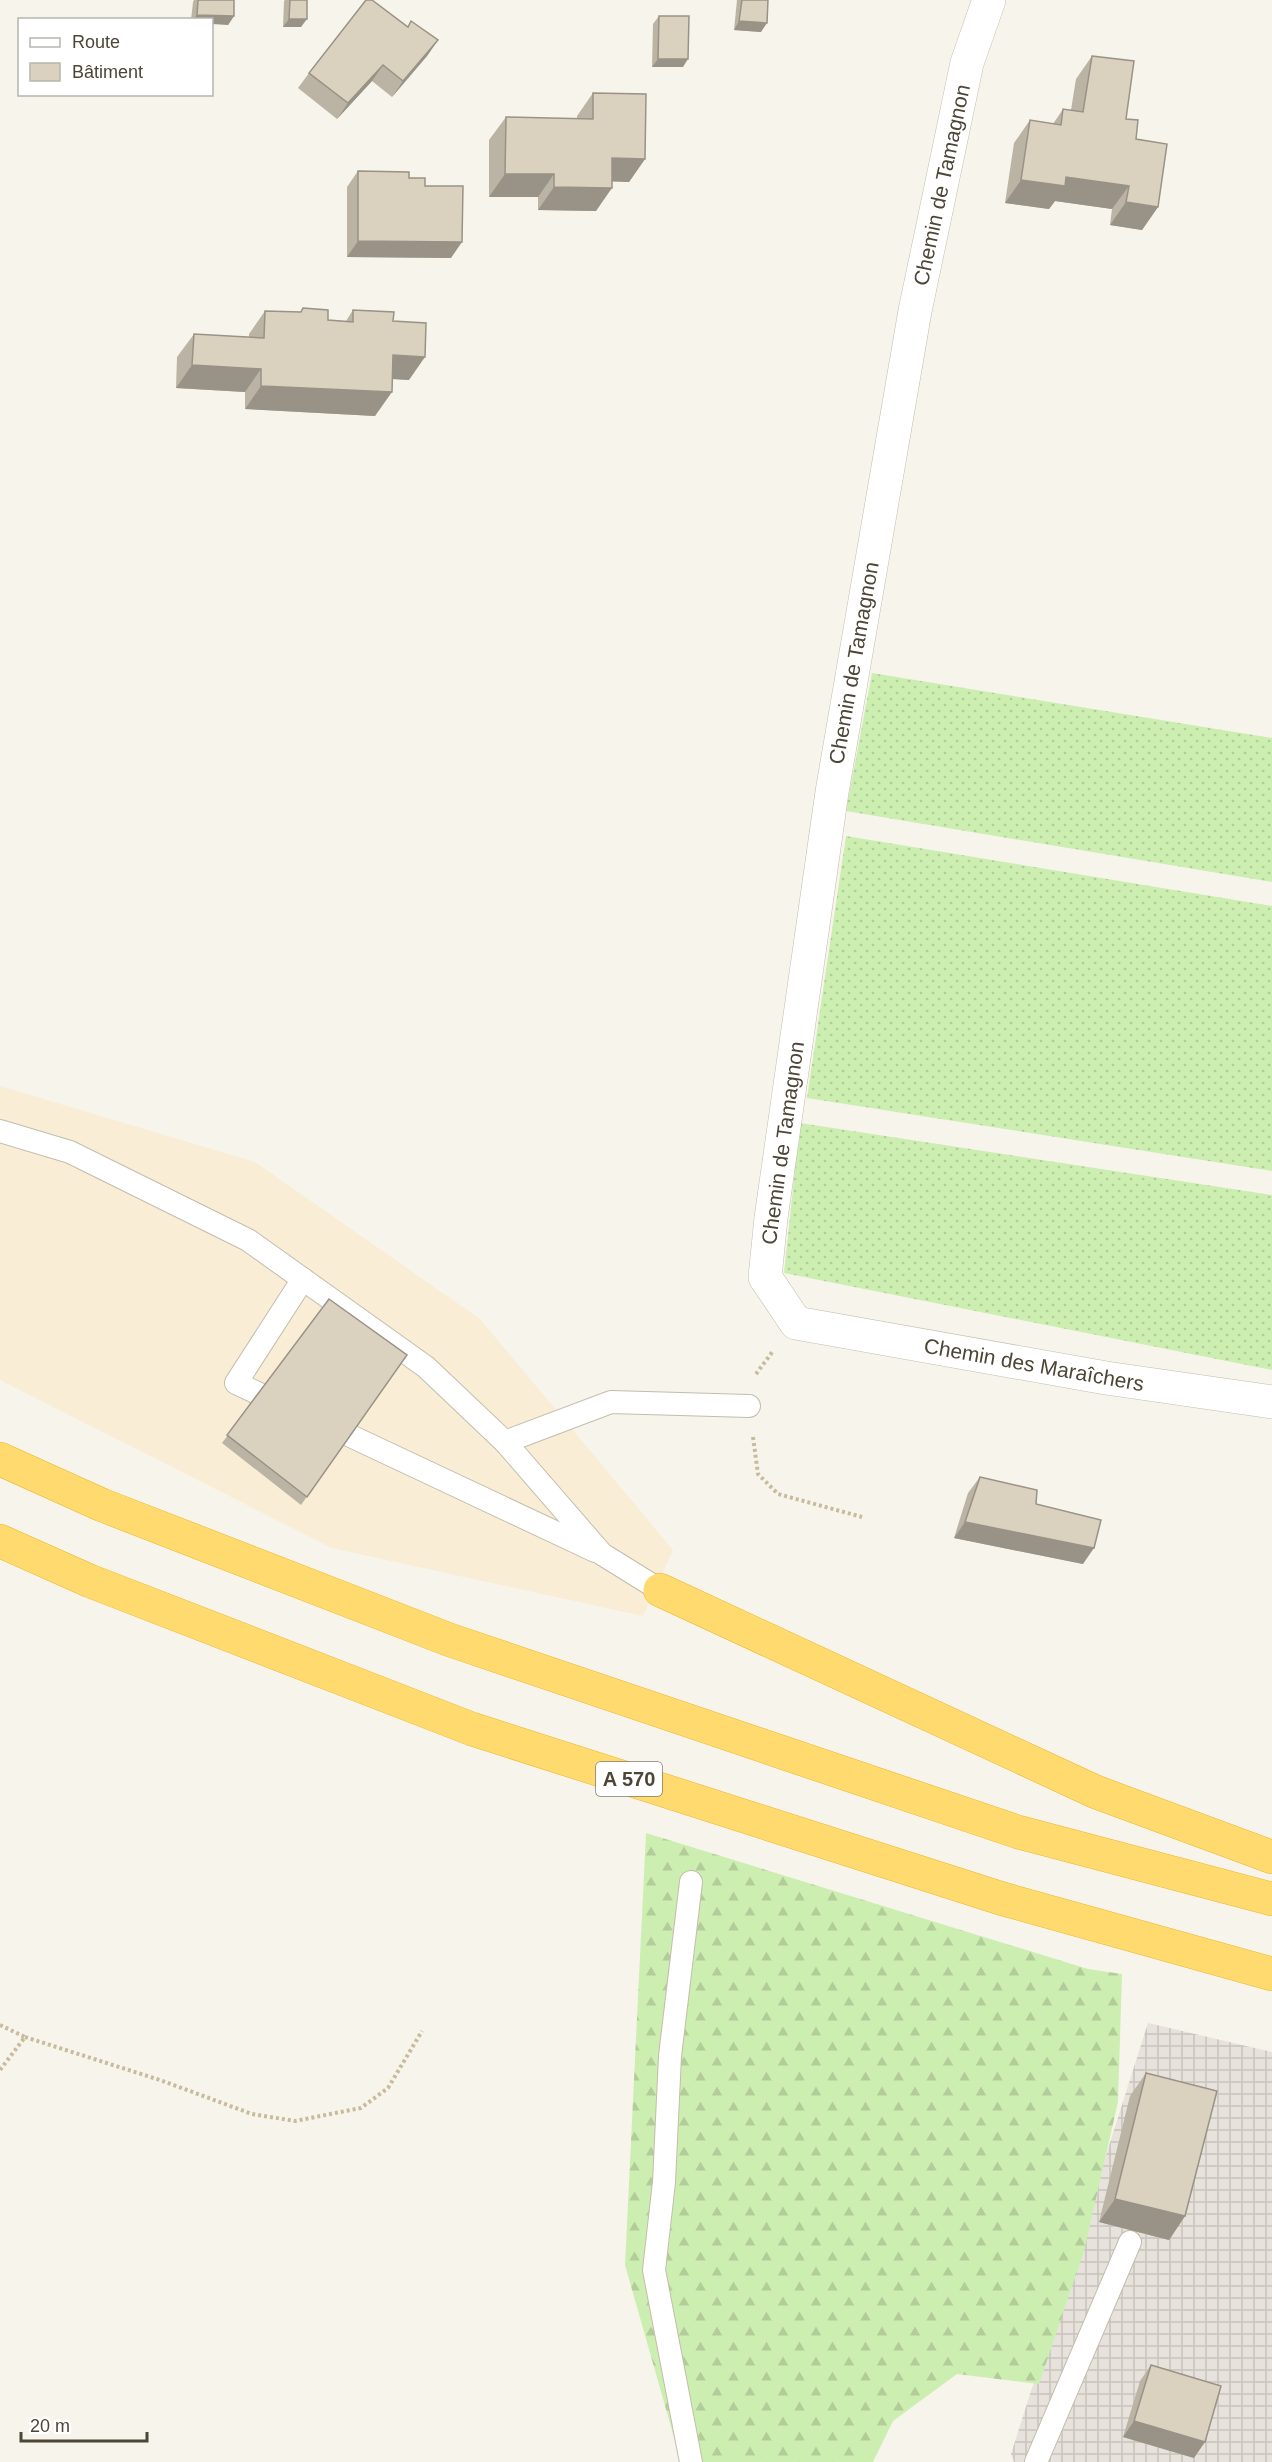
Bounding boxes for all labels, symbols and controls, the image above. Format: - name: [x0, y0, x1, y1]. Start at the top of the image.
- legend: [18, 18, 213, 96]
- text: Route: [72, 32, 120, 52]
- text: Bâtiment: [72, 62, 143, 82]
- street label: Chemin de Tamagnon: [909, 82, 974, 288]
- street label: Chemin de Tamagnon: [824, 560, 883, 766]
- street label: Chemin de Tamagnon: [757, 1040, 808, 1246]
- street label: Chemin des Maraîchers: [922, 1334, 1146, 1395]
- road number: A 570: [596, 1762, 662, 1796]
- scale bar: [21, 2405, 147, 2443]
- text: 20 m: [30, 2416, 70, 2436]

